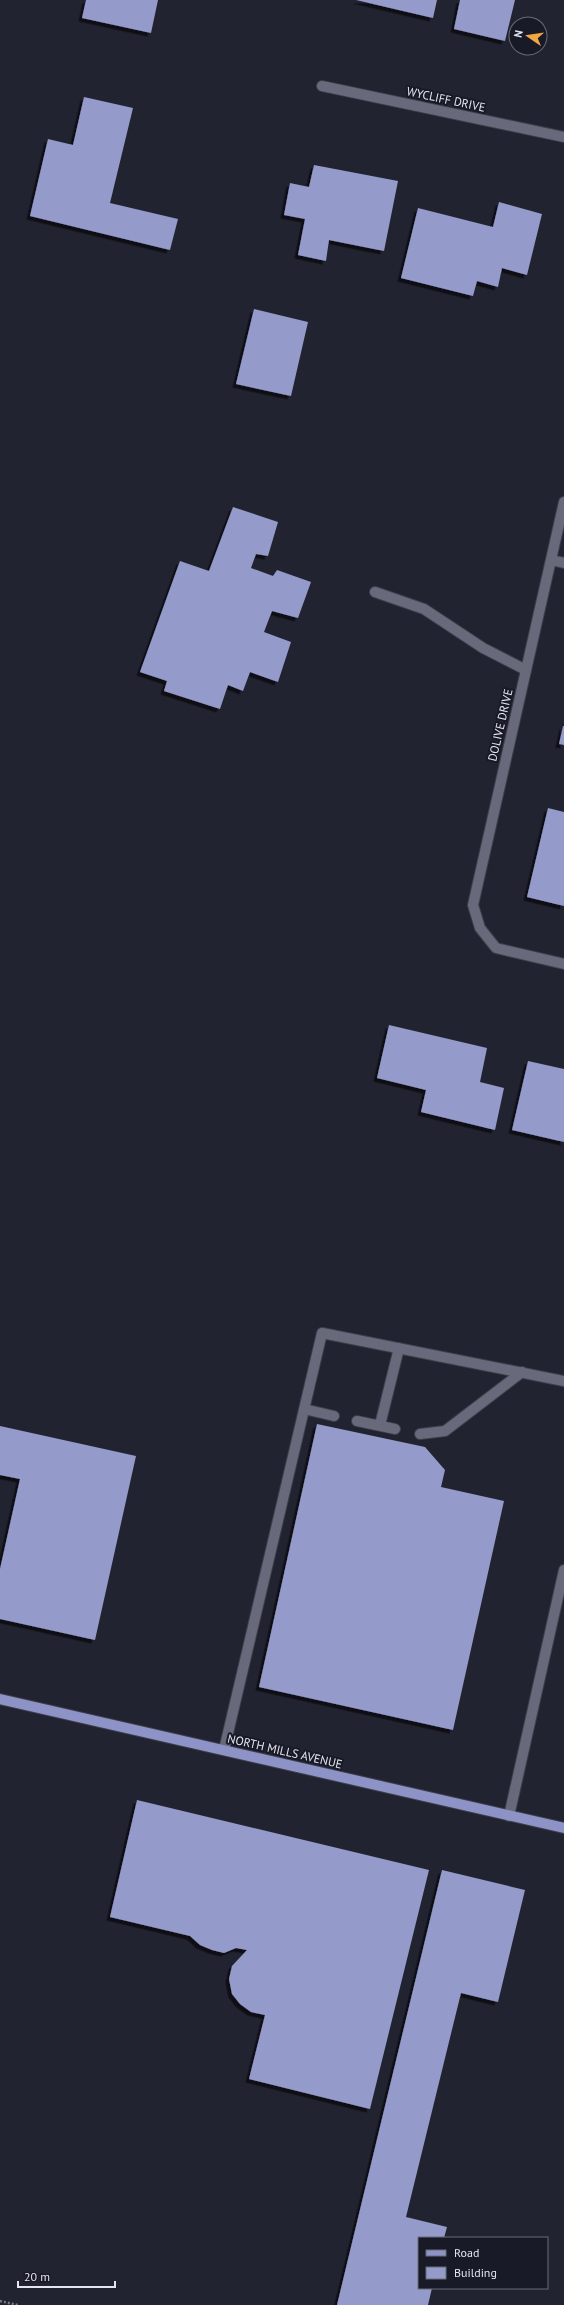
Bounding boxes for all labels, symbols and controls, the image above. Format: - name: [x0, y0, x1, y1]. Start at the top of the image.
- north arrow: [508, 16, 548, 56]
- text: N: [511, 29, 526, 39]
- street label: WYCLIFF DRIVE: [405, 83, 487, 115]
- street label: DOLIVE DRIVE: [484, 687, 516, 763]
- street label: NORTH MILLS AVENUE: [226, 1731, 344, 1771]
- legend: [418, 2237, 548, 2289]
- text: Road: [454, 2245, 479, 2260]
- scale bar: [18, 2263, 115, 2289]
- text: Building: [454, 2265, 497, 2280]
- text: 20 m: [24, 2269, 50, 2284]

